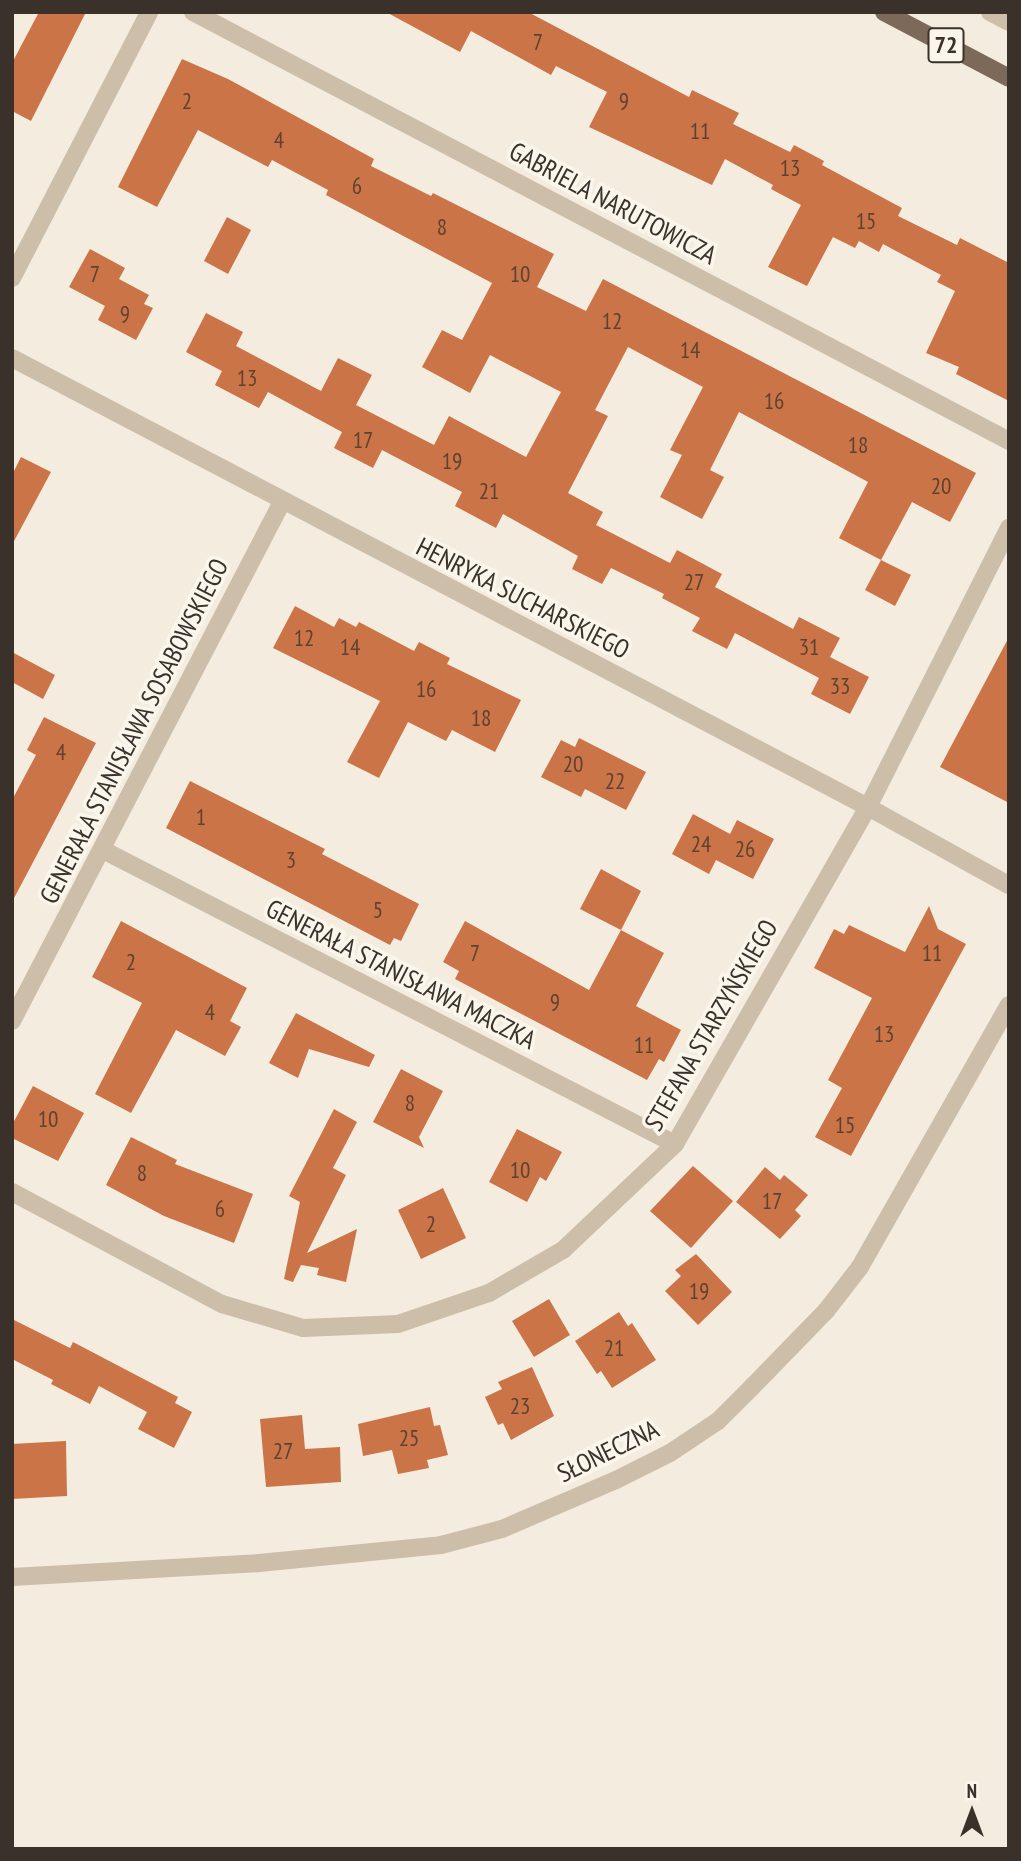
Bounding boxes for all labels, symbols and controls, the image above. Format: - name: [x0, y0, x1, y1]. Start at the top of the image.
- road number: 72: [927, 25, 965, 66]
- house number: 7: [533, 28, 543, 56]
- house number: 2: [182, 87, 192, 115]
- house number: 9: [619, 87, 629, 115]
- house number: 11: [690, 117, 710, 145]
- house number: 4: [274, 126, 284, 154]
- street label: GABRIELA NARUTOWICZA: [504, 135, 722, 271]
- house number: 13: [780, 154, 800, 182]
- house number: 6: [352, 172, 362, 200]
- house number: 15: [856, 207, 876, 235]
- house number: 8: [437, 213, 447, 241]
- house number: 7: [90, 260, 100, 288]
- house number: 10: [510, 260, 530, 288]
- house number: 9: [120, 300, 130, 328]
- house number: 12: [602, 307, 622, 335]
- house number: 14: [680, 336, 700, 364]
- house number: 13: [237, 364, 257, 392]
- house number: 16: [764, 387, 784, 415]
- house number: 17: [353, 426, 373, 454]
- house number: 18: [848, 431, 868, 459]
- house number: 19: [442, 447, 462, 475]
- house number: 20: [931, 472, 951, 500]
- house number: 21: [479, 477, 499, 505]
- street label: HENRYKA SUCHARSKIEGO: [411, 531, 635, 665]
- street label: GENERAŁA STANISŁAWA SOSABOWSKIEGO: [33, 552, 235, 910]
- house number: 27: [684, 568, 704, 596]
- house number: 12: [294, 624, 314, 652]
- house number: 14: [340, 633, 360, 661]
- house number: 31: [799, 633, 819, 661]
- house number: 33: [830, 672, 850, 700]
- house number: 16: [416, 675, 436, 703]
- house number: 18: [471, 704, 491, 732]
- house number: 4: [56, 738, 66, 766]
- house number: 20: [563, 750, 583, 778]
- house number: 22: [605, 767, 625, 795]
- house number: 1: [196, 803, 206, 831]
- house number: 24: [691, 830, 711, 858]
- house number: 26: [735, 835, 755, 863]
- house number: 3: [286, 846, 296, 874]
- street label: GENERAŁA STANISŁAWA MACZKA: [260, 892, 542, 1056]
- house number: 5: [373, 896, 383, 924]
- street label: STEFANA STARZYŃSKIEGO: [638, 914, 784, 1136]
- house number: 7: [470, 939, 480, 967]
- house number: 11: [922, 939, 942, 967]
- house number: 2: [126, 948, 136, 976]
- house number: 9: [550, 988, 560, 1016]
- house number: 4: [205, 998, 215, 1026]
- house number: 13: [874, 1020, 894, 1048]
- house number: 11: [634, 1031, 654, 1059]
- house number: 8: [405, 1089, 415, 1117]
- house number: 10: [38, 1105, 58, 1133]
- house number: 15: [835, 1111, 855, 1139]
- house number: 10: [510, 1156, 530, 1184]
- house number: 8: [137, 1159, 147, 1187]
- house number: 17: [762, 1187, 782, 1215]
- house number: 6: [215, 1195, 225, 1223]
- house number: 2: [426, 1210, 436, 1238]
- house number: 19: [689, 1277, 709, 1305]
- house number: 21: [604, 1334, 624, 1362]
- house number: 23: [510, 1392, 530, 1420]
- street label: SŁONECZNA: [552, 1413, 664, 1489]
- house number: 25: [399, 1424, 419, 1452]
- house number: 27: [273, 1437, 293, 1465]
- north arrow: [937, 1777, 1007, 1847]
- text: N: [967, 1779, 977, 1803]

